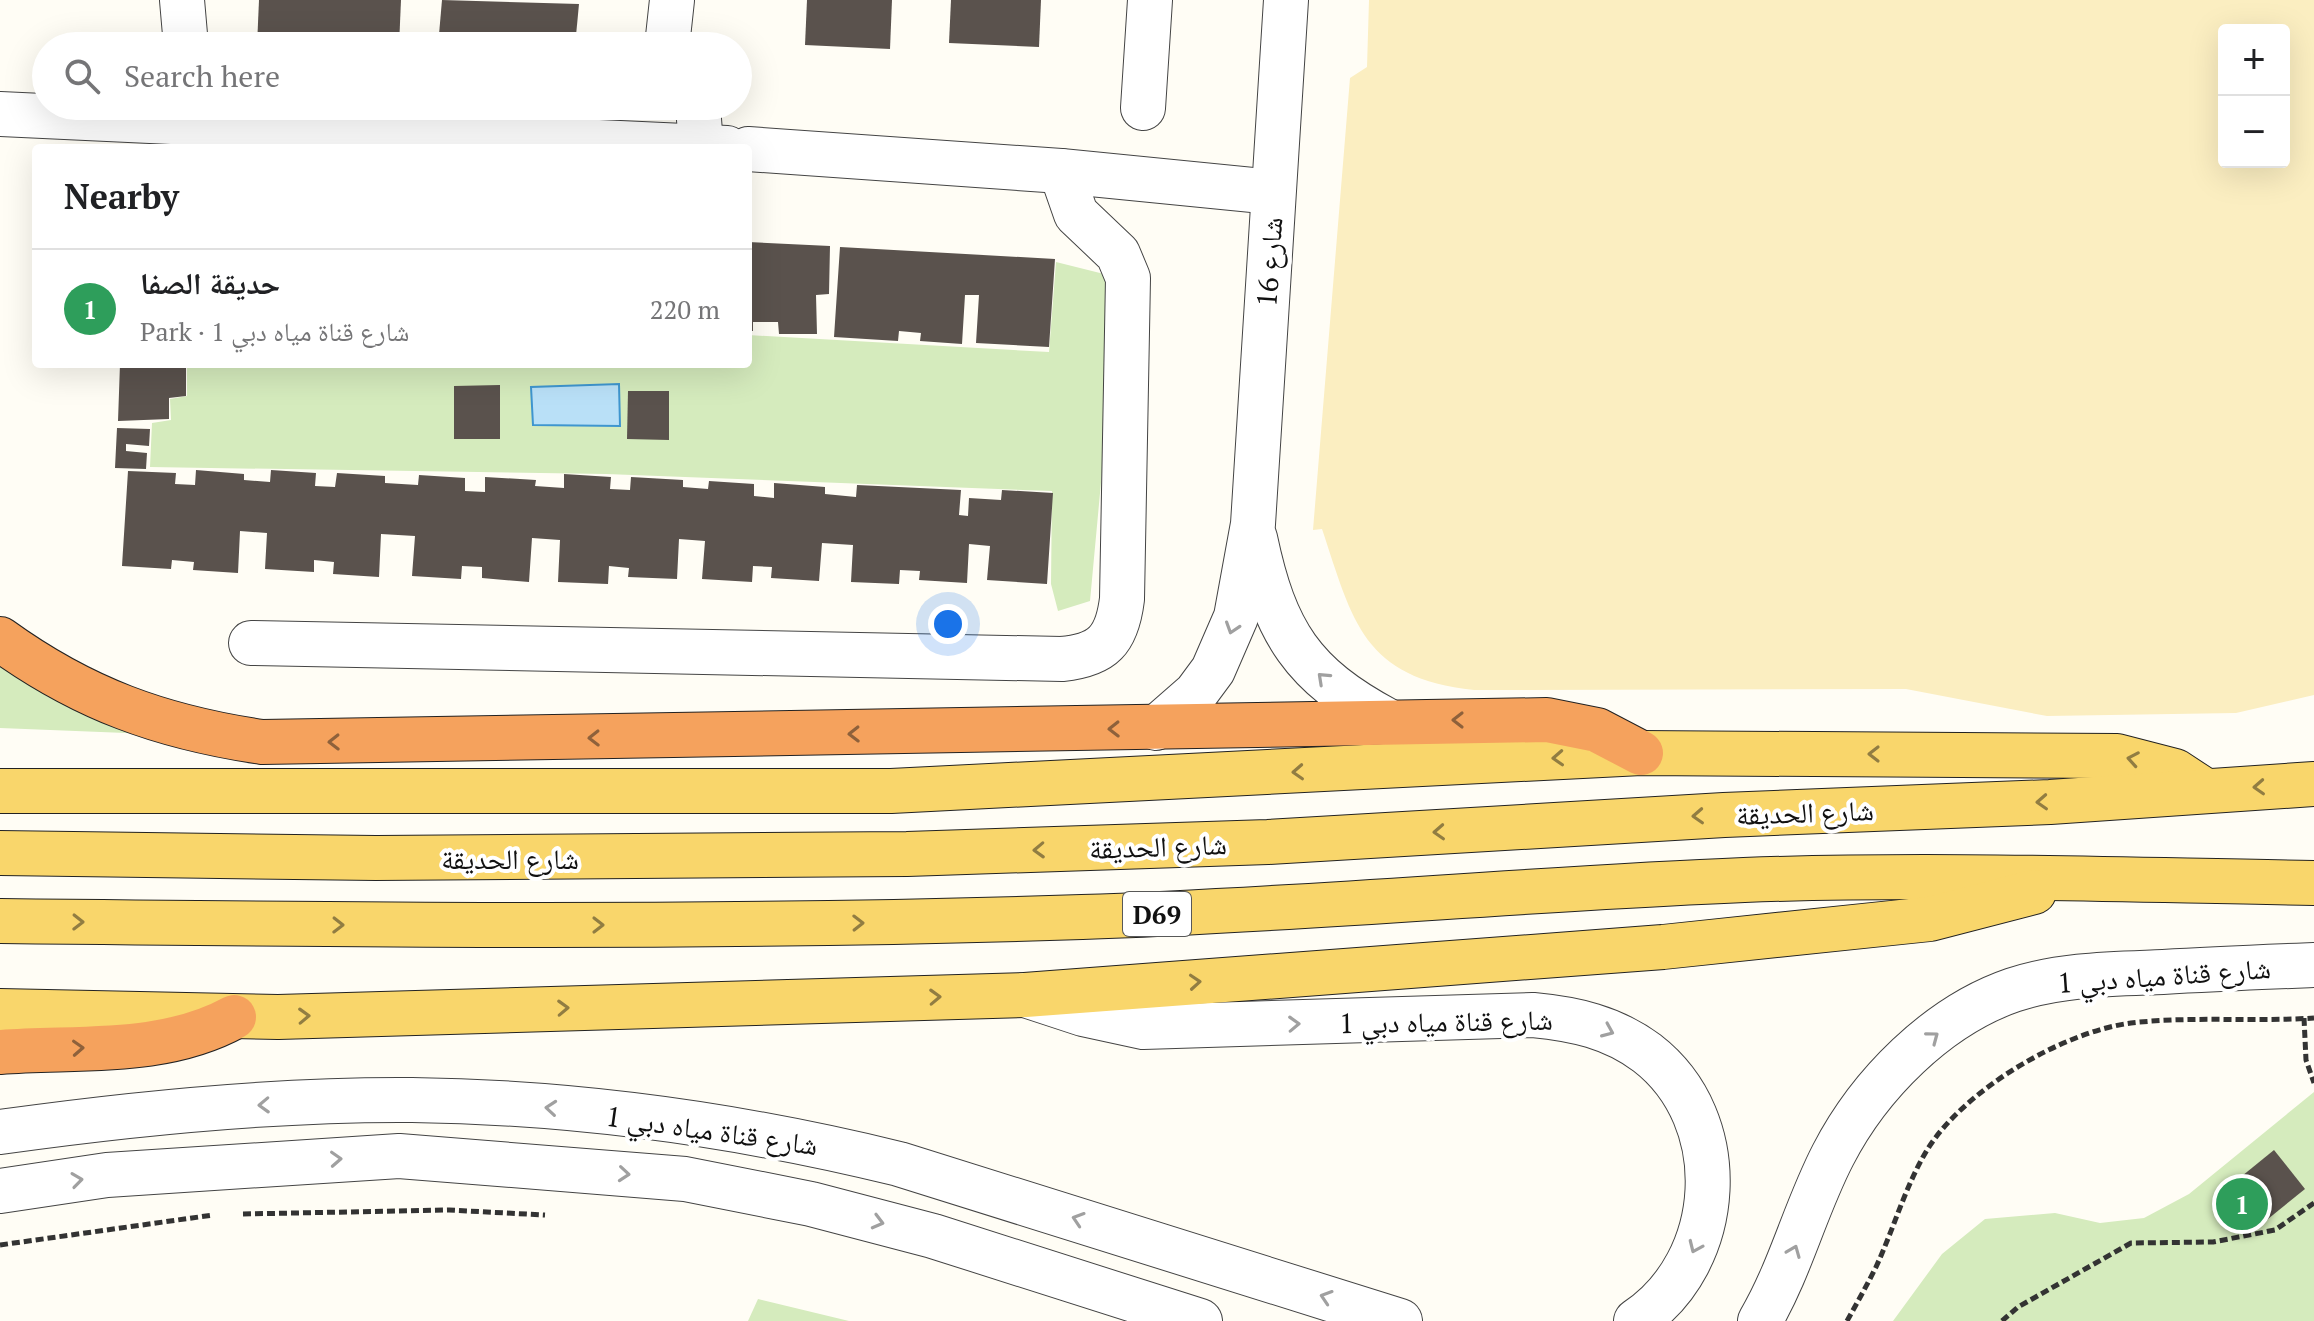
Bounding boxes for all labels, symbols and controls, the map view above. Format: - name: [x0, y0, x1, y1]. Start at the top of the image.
- map controls: [2218, 24, 2290, 168]
- button: +: [2218, 24, 2290, 96]
- search box: [32, 32, 752, 120]
- icon: search: [60, 54, 104, 98]
- text: Search here: [124, 56, 280, 96]
- button: −: [2218, 96, 2290, 168]
- text: Nearby: [64, 174, 179, 219]
- street label: شارع 16: [1247, 216, 1291, 308]
- text: حديقة الصفا: [140, 263, 280, 303]
- text: 1: [83, 292, 97, 326]
- text: 220 m: [650, 292, 720, 326]
- text: Park · شارع قناة مياه دبي 1: [140, 314, 409, 348]
- your location: [928, 604, 968, 644]
- one-way arrow: [1225, 621, 1241, 634]
- one-way arrow: [1318, 673, 1332, 688]
- one-way arrow: [1451, 711, 1464, 729]
- one-way arrow: [1107, 720, 1120, 738]
- one-way arrow: [847, 725, 860, 742]
- one-way arrow: [587, 729, 600, 747]
- one-way arrow: [327, 733, 340, 751]
- one-way arrow: [1867, 746, 1880, 763]
- one-way arrow: [1551, 749, 1564, 766]
- one-way arrow: [2127, 751, 2140, 768]
- one-way arrow: [1291, 763, 1304, 780]
- one-way arrow: [2252, 778, 2265, 795]
- street label: شارع الحديقة: [1736, 791, 1874, 833]
- one-way arrow: [2035, 794, 2048, 811]
- one-way arrow: [1691, 808, 1704, 825]
- one-way arrow: [1432, 823, 1445, 840]
- street label: شارع الحديقة: [1089, 825, 1227, 867]
- street label: شارع الحديقة: [441, 840, 579, 877]
- one-way arrow: [1032, 841, 1045, 858]
- road number: D69: [1123, 892, 1191, 936]
- one-way arrow: [72, 913, 85, 931]
- one-way arrow: [852, 914, 865, 932]
- one-way arrow: [332, 916, 345, 934]
- one-way arrow: [592, 916, 605, 934]
- street label: شارع قناة مياه دبي 1: [2056, 949, 2272, 1006]
- one-way arrow: [1189, 974, 1202, 991]
- one-way arrow: [929, 989, 942, 1006]
- one-way arrow: [557, 1000, 570, 1017]
- street label: شارع قناة مياه دبي 1: [1339, 1001, 1553, 1046]
- one-way arrow: [298, 1008, 311, 1025]
- one-way arrow: [1288, 1015, 1301, 1032]
- one-way arrow: [1600, 1022, 1614, 1038]
- one-way arrow: [1924, 1033, 1939, 1047]
- one-way arrow: [72, 1040, 85, 1057]
- one-way arrow: [257, 1096, 270, 1113]
- street label: شارع قناة مياه دبي 1: [603, 1097, 820, 1168]
- one-way arrow: [544, 1100, 557, 1117]
- one-way arrow: [330, 1151, 343, 1168]
- one-way arrow: [617, 1165, 630, 1182]
- one-way arrow: [70, 1172, 84, 1189]
- pin: 1: [2216, 1174, 2268, 1234]
- one-way arrow: [1072, 1212, 1085, 1228]
- one-way arrow: [871, 1213, 885, 1230]
- one-way arrow: [1689, 1239, 1705, 1254]
- one-way arrow: [1785, 1245, 1801, 1259]
- one-way arrow: [1320, 1291, 1334, 1307]

